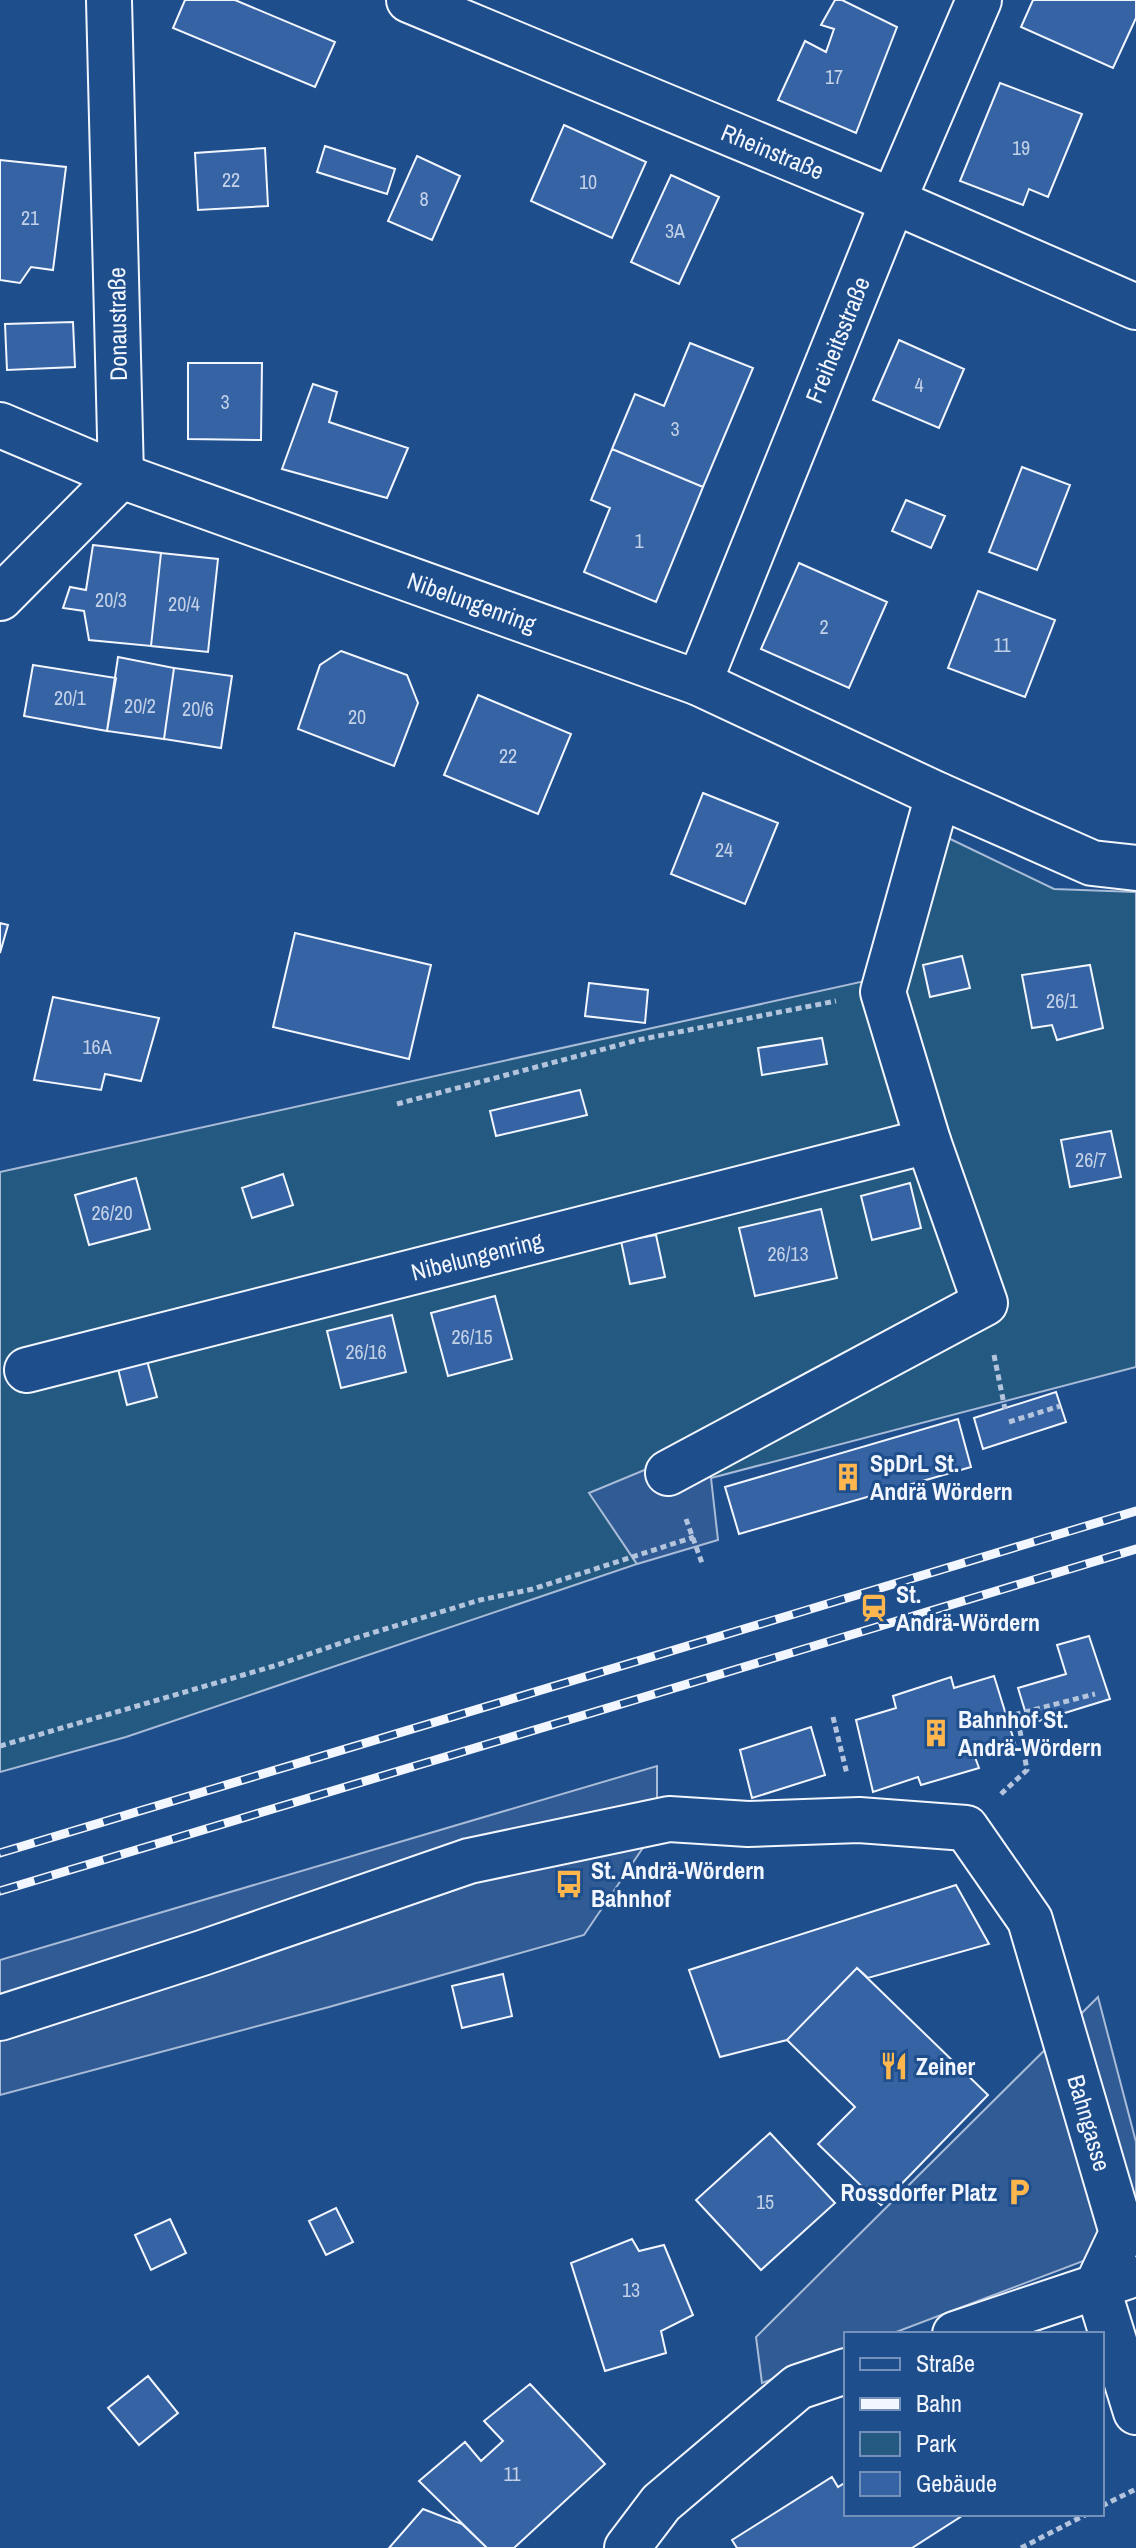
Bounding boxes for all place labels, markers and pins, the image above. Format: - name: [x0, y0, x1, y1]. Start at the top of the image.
- place label: SpDrL St. Andrä Wördern: [870, 1447, 1013, 1507]
- building icon: SpDrL St. Andrä Wördern: [833, 1462, 863, 1492]
- place label: St. Andrä-Wördern: [896, 1578, 1040, 1638]
- station icon: St. Andrä-Wördern: [859, 1593, 889, 1623]
- place label: Bahnhof St. Andrä-Wördern: [958, 1703, 1102, 1763]
- building icon: Bahnhof St. Andrä-Wördern: [921, 1718, 951, 1748]
- place label: St. Andrä-Wördern Bahnhof: [591, 1854, 765, 1914]
- bus stop icon: St. Andrä-Wördern Bahnhof: [554, 1869, 584, 1899]
- place label: Zeiner: [916, 2050, 975, 2082]
- restaurant icon: Zeiner: [879, 2051, 909, 2081]
- place label: Rossdorfer Platz: [841, 2176, 997, 2208]
- parking icon: Rossdorfer Platz: [1004, 2177, 1034, 2207]

